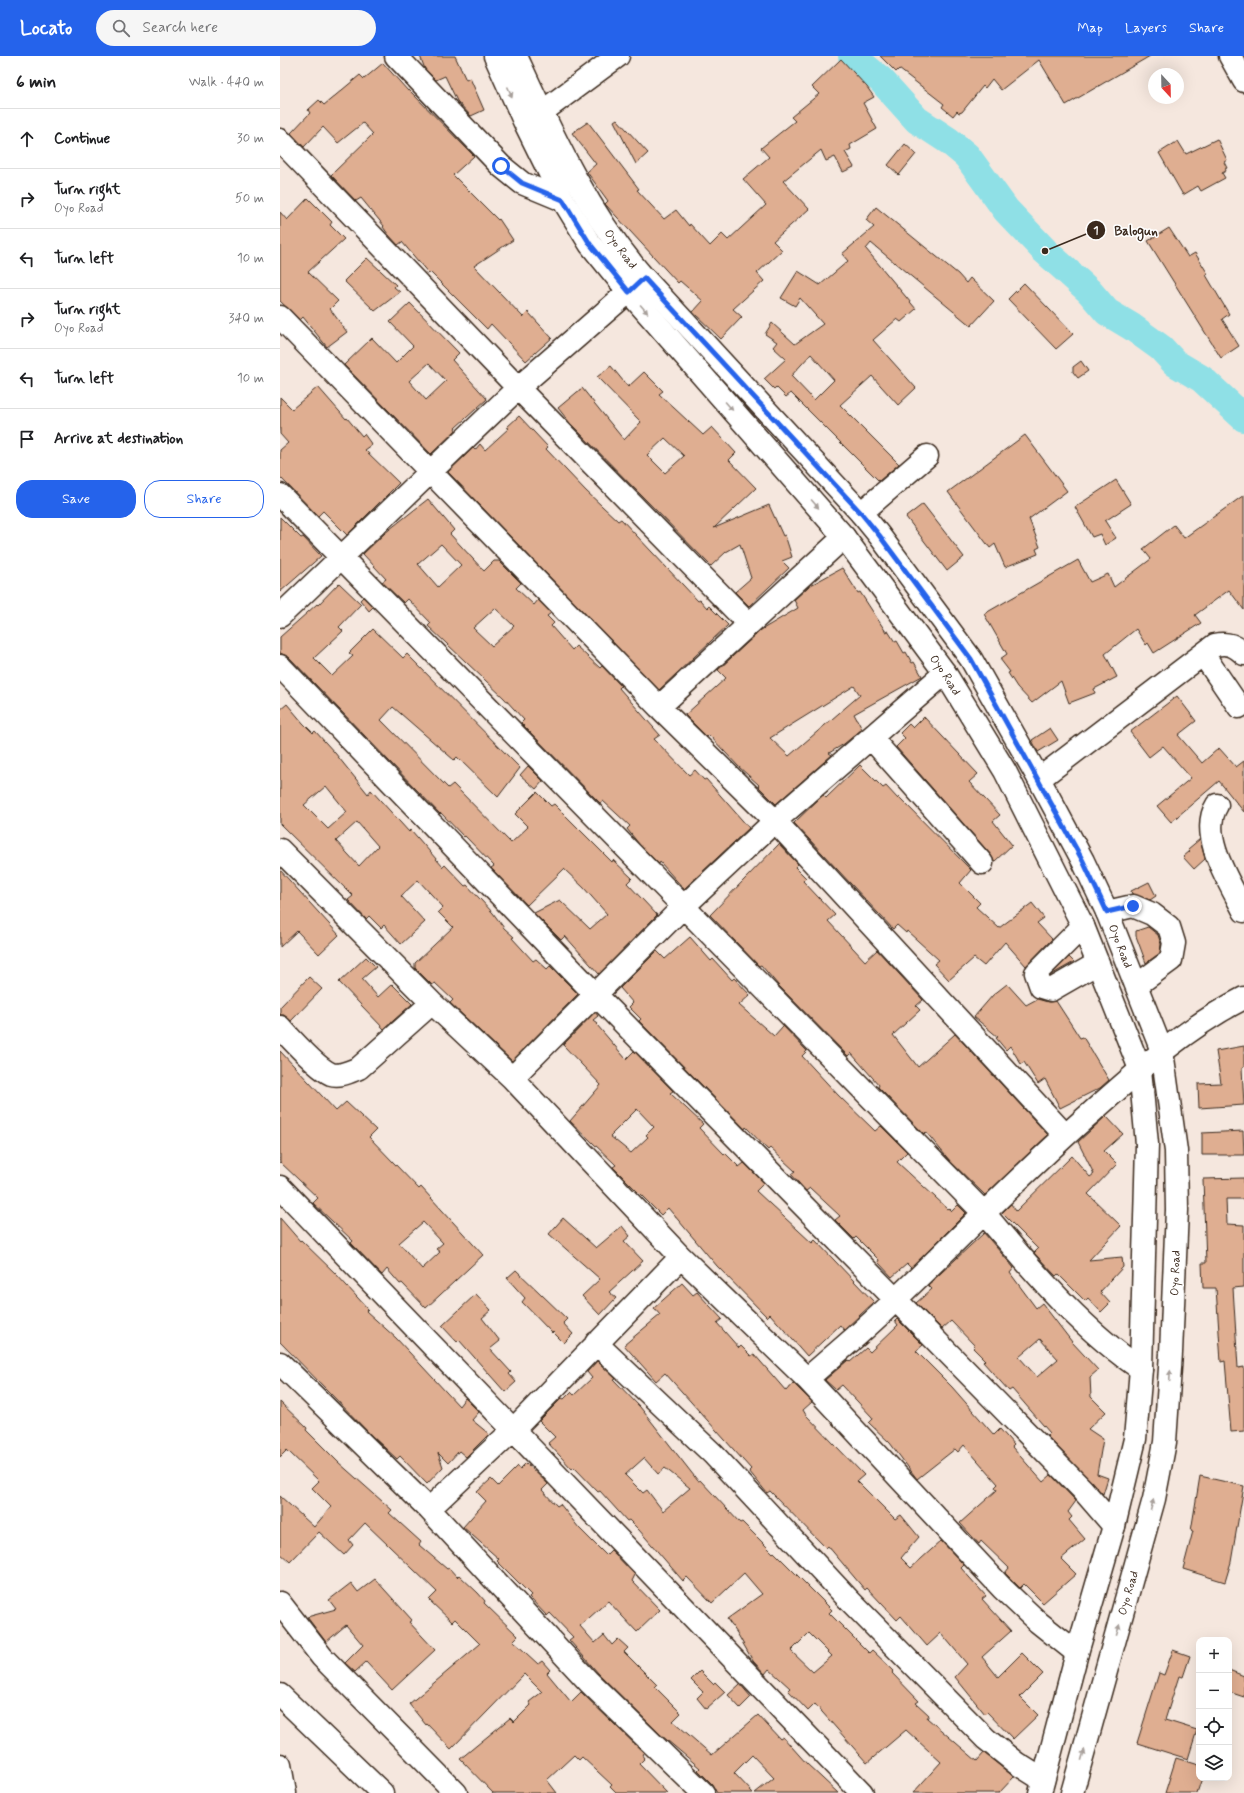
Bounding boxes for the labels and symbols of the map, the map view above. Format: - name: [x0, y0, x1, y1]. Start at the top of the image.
- north arrow: [1148, 68, 1184, 104]
- one-way arrow: [507, 86, 513, 97]
- route start: [492, 157, 510, 175]
- callout: Balogun: [1086, 218, 1166, 243]
- text: 1: [1093, 223, 1099, 239]
- text: Balogun: [1114, 223, 1158, 242]
- street label: Oyo Road: [600, 226, 640, 273]
- one-way arrow: [639, 303, 648, 314]
- one-way arrow: [725, 401, 734, 411]
- one-way arrow: [810, 499, 820, 509]
- street label: Oyo Road: [925, 652, 964, 699]
- route end: [1124, 897, 1142, 915]
- street label: Oyo Road: [1104, 922, 1135, 971]
- street label: Oyo Road: [1167, 1250, 1185, 1296]
- one-way arrow: [1166, 1370, 1173, 1382]
- one-way arrow: [1150, 1499, 1156, 1511]
- street label: Oyo Road: [1115, 1569, 1143, 1617]
- one-way arrow: [1115, 1624, 1121, 1636]
- one-way arrow: [1080, 1749, 1086, 1761]

